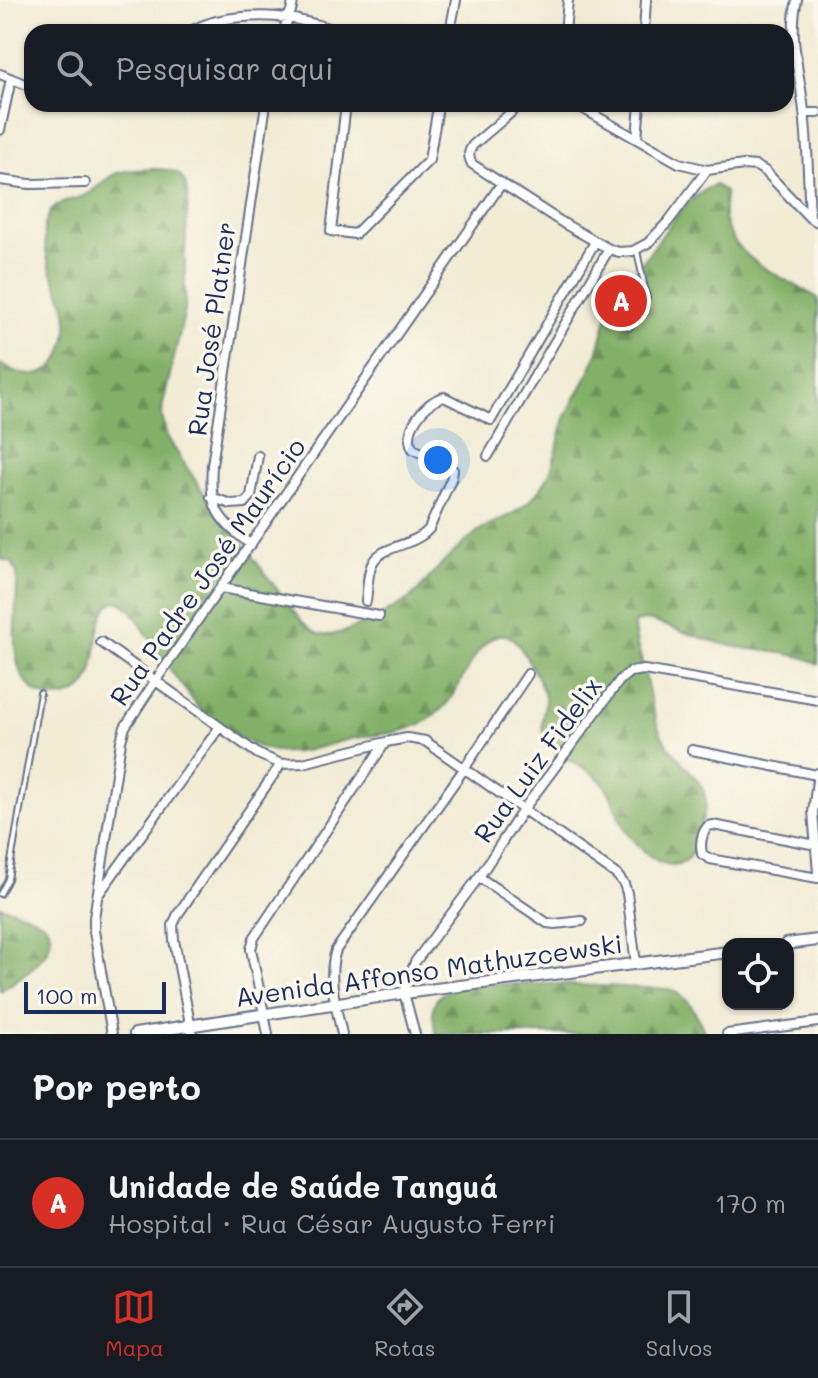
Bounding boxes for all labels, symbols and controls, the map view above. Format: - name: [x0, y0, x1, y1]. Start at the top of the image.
- search box: [24, 24, 794, 112]
- icon: search: [52, 46, 96, 90]
- text: Pesquisar aqui: [116, 48, 334, 88]
- street label: Rua José Platner: [179, 220, 243, 438]
- pin: A: [595, 271, 647, 331]
- street label: Rua Padre José Maurício: [102, 431, 313, 712]
- your location: [418, 440, 458, 480]
- street label: Rua Luiz Fidelix: [466, 670, 609, 849]
- street label: Avenida Affonso Mathuzcewski: [233, 926, 625, 1014]
- map controls: [722, 938, 794, 1010]
- button: locate: [722, 938, 794, 1010]
- scale bar: [24, 978, 166, 1014]
- text: 100 m: [36, 981, 98, 1010]
- text: Por perto: [32, 1064, 201, 1109]
- text: Unidade de Saúde Tanguá: [108, 1166, 498, 1206]
- text: A: [49, 1186, 67, 1220]
- text: 170 m: [715, 1186, 786, 1220]
- text: Hospital · Rua César Augusto Ferri: [108, 1206, 556, 1240]
- tab: Mapa: [105, 1285, 164, 1362]
- tab: Rotas: [374, 1285, 435, 1362]
- tab: Salvos: [646, 1285, 713, 1362]

